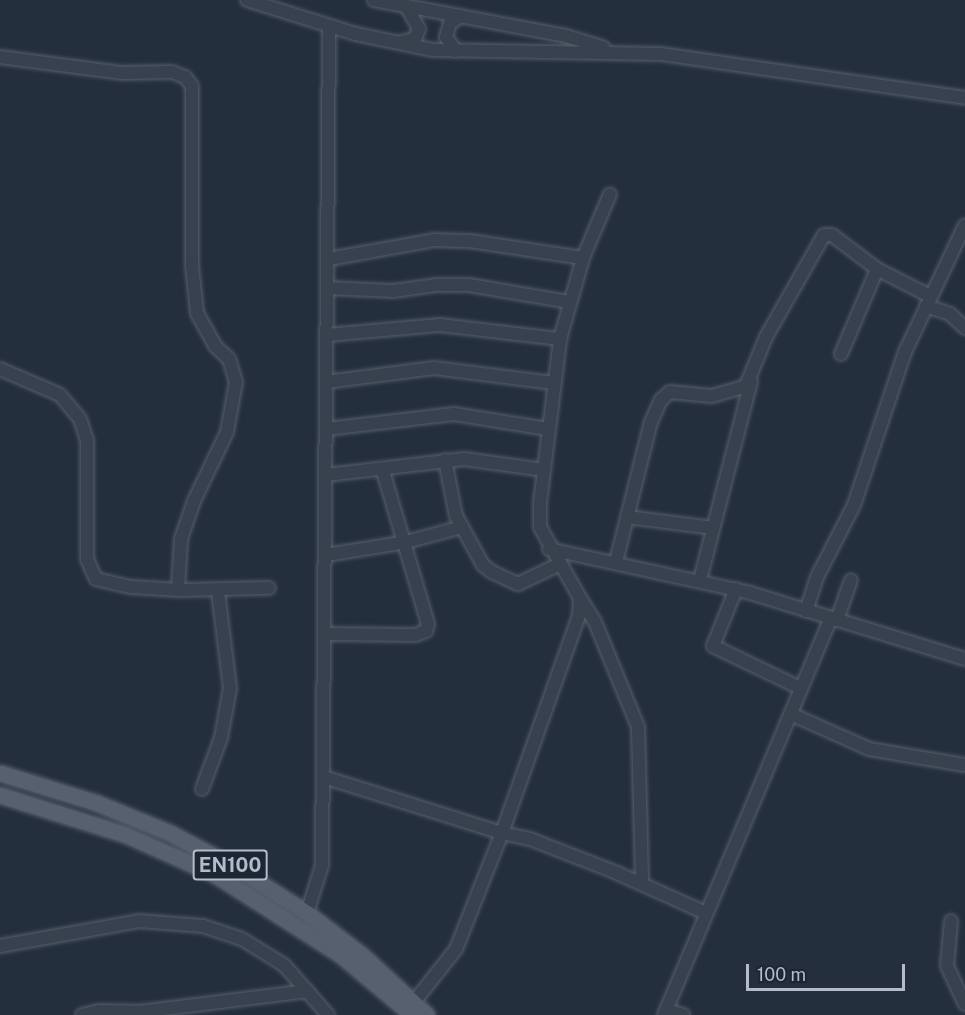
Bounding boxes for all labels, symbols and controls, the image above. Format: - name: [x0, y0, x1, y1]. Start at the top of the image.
- road number: EN100: [192, 848, 268, 882]
- scale bar: [749, 952, 908, 990]
- text: 100 m: [757, 964, 806, 985]

